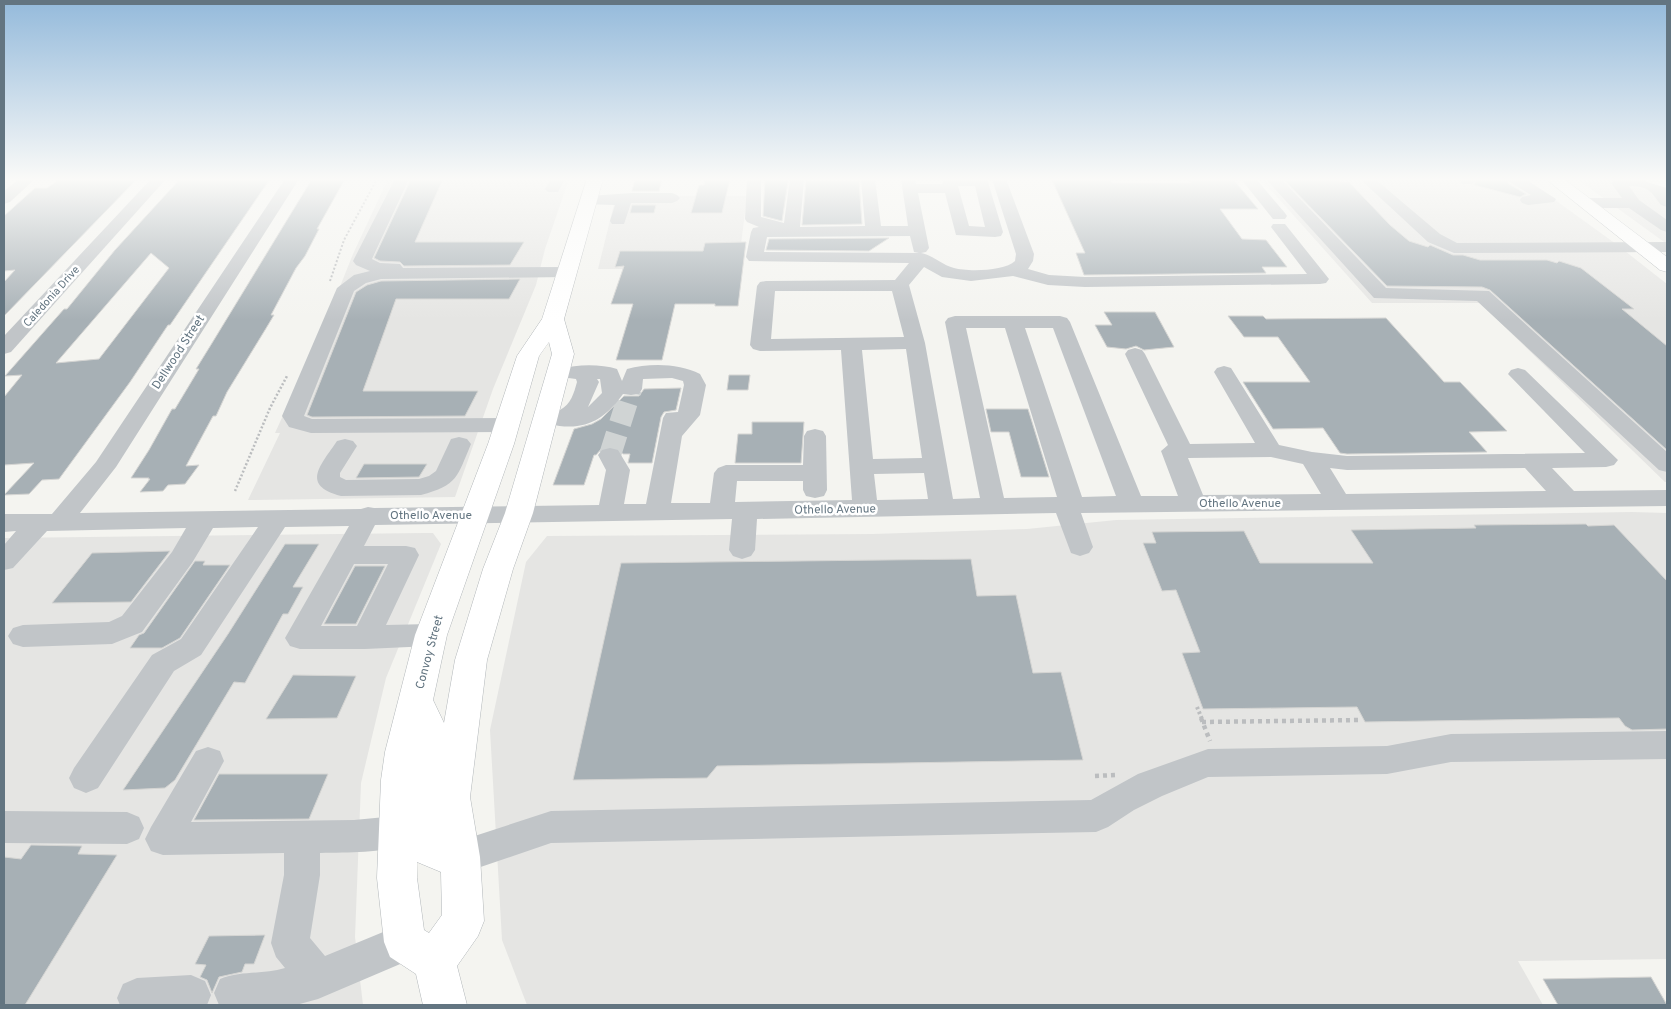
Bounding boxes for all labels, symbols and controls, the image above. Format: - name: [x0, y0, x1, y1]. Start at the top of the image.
- street label: Caledonia Drive: [21, 263, 83, 330]
- street label: Dellwood Street: [149, 312, 209, 393]
- street label: Othello Avenue: [1199, 496, 1281, 512]
- street label: Othello Avenue: [794, 501, 876, 519]
- street label: Othello Avenue: [390, 508, 472, 524]
- street label: Convoy Street: [412, 613, 448, 691]

